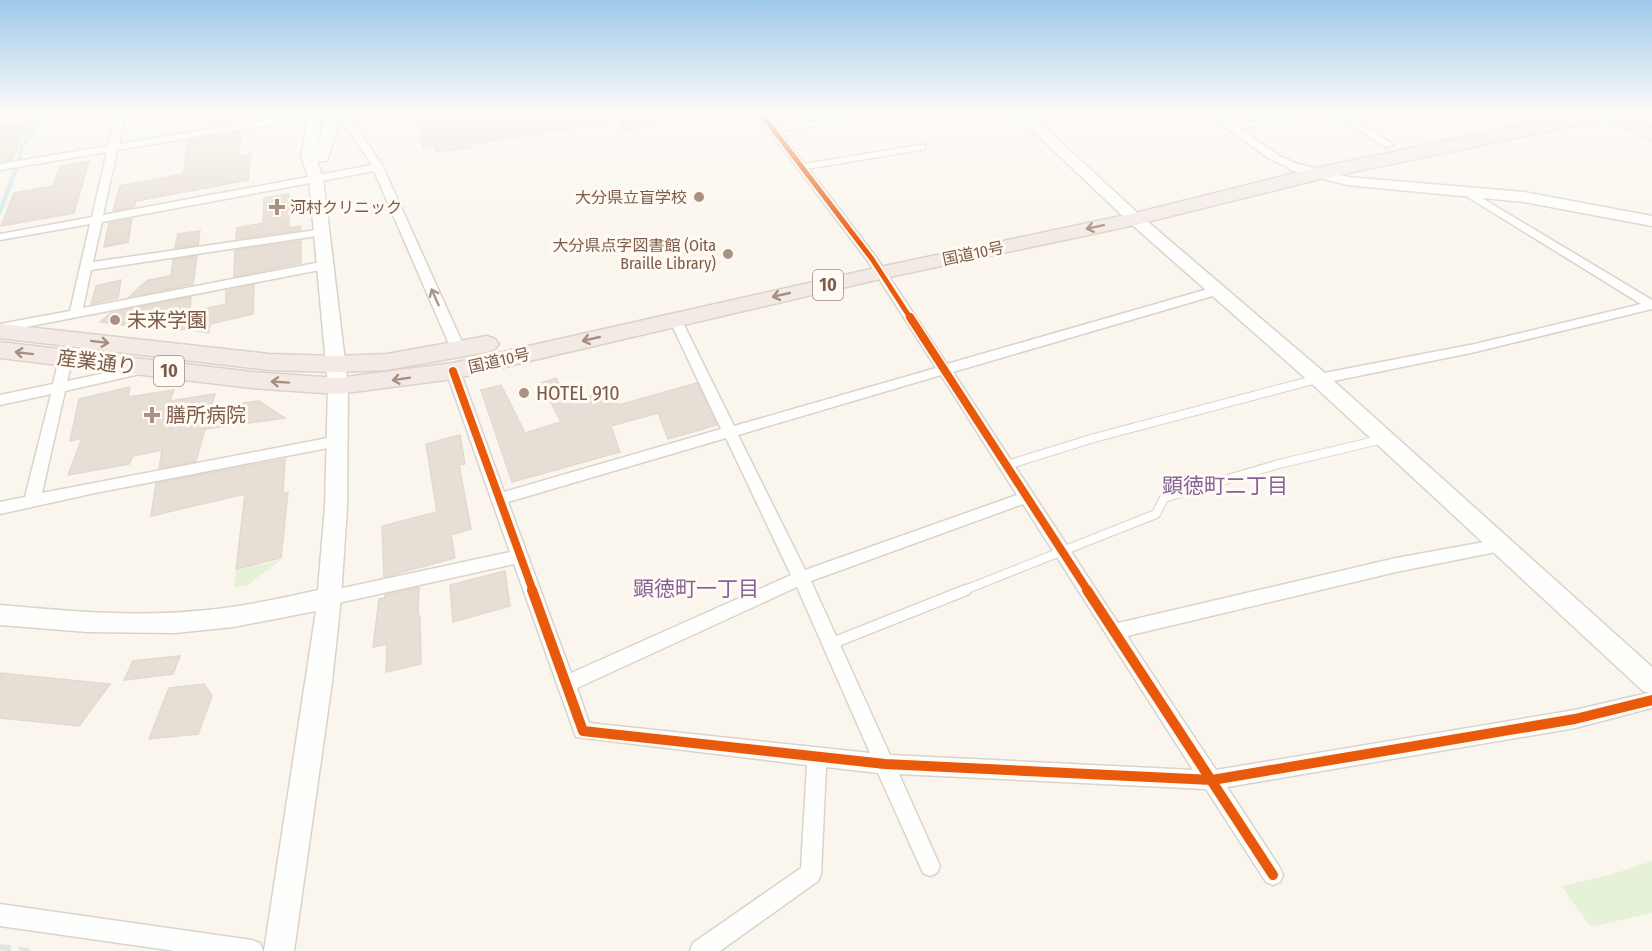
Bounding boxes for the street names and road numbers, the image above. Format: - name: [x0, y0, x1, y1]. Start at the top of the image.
- street label: 国道10号: [941, 238, 1006, 269]
- road number: 10: [813, 270, 843, 300]
- street label: 国道10号: [466, 344, 532, 377]
- street label: 産業通り: [56, 345, 138, 379]
- road number: 10: [154, 356, 184, 386]

